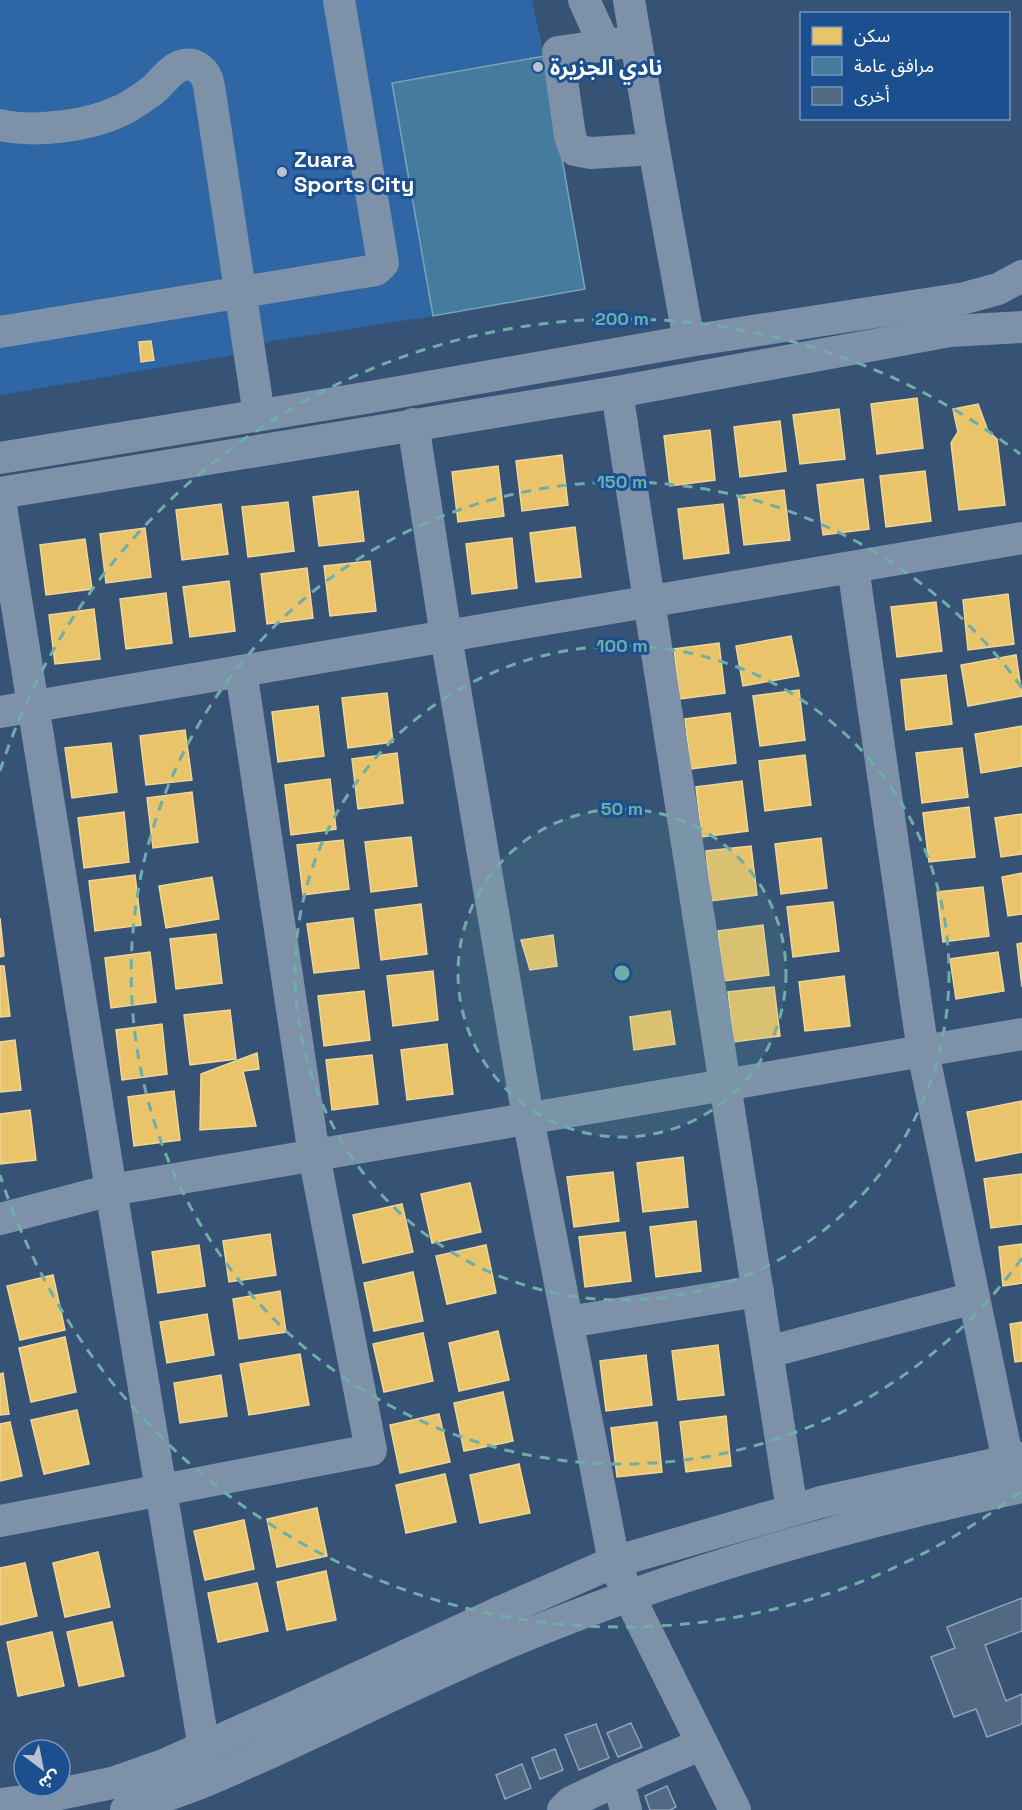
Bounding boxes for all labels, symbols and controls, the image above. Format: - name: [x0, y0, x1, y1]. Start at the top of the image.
- legend: [800, 12, 1010, 120]
- text: سكن: [854, 24, 890, 47]
- place label: نادي الجزيرة: [550, 53, 662, 85]
- text: مرافق عامة: [854, 54, 934, 77]
- marker: نادي الجزيرة: [531, 60, 545, 74]
- text: أخرى: [854, 84, 890, 107]
- place label: Zuara Sports City: [294, 145, 414, 198]
- marker: Zuara Sports City: [275, 165, 289, 179]
- text: 200 m: [595, 307, 649, 330]
- text: 150 m: [597, 470, 647, 493]
- text: 100 m: [596, 634, 648, 657]
- text: 50 m: [601, 797, 643, 820]
- centre of rings: [612, 963, 632, 983]
- north arrow: [12, 1738, 72, 1798]
- text: ش: [35, 1766, 65, 1795]

